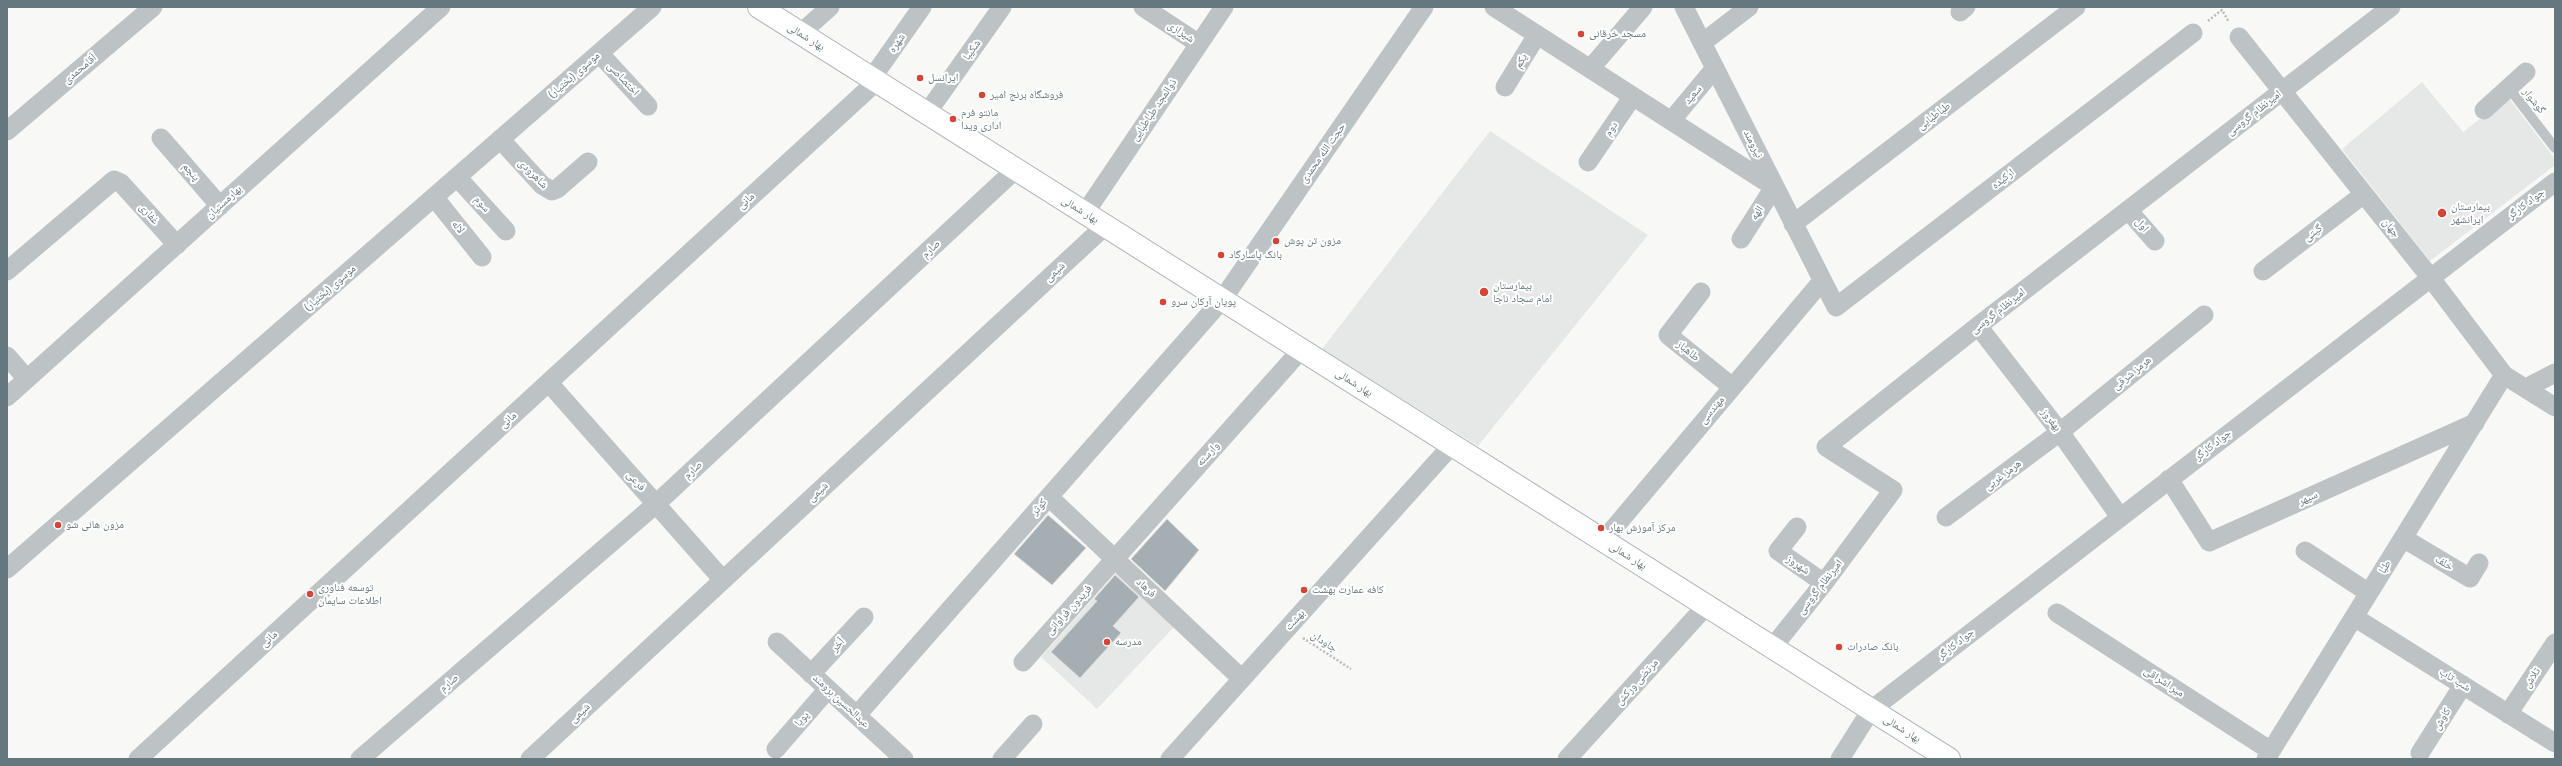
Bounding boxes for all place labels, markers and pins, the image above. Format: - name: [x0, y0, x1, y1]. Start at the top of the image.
- place label: مسجد خرقانی: [1589, 27, 1646, 41]
- marker: مسجد خرقانی: [1576, 29, 1586, 39]
- place label: ایرانسل: [928, 71, 958, 85]
- marker: ایرانسل: [915, 73, 925, 83]
- place label: فروشگاه برنج امیر: [990, 88, 1063, 102]
- marker: فروشگاه برنج امیر: [977, 90, 987, 100]
- place label: مانتو فرم اداری ویدا: [961, 106, 1001, 132]
- marker: مانتو فرم اداری ویدا: [948, 114, 958, 124]
- place label: بیمارستان ایرانشهر: [2451, 200, 2490, 226]
- marker: بیمارستان ایرانشهر: [2436, 207, 2448, 219]
- place label: مزون تن پوش: [1284, 234, 1341, 248]
- marker: مزون تن پوش: [1271, 236, 1281, 246]
- place label: بانک پاسارگاد: [1229, 248, 1282, 262]
- marker: بانک پاسارگاد: [1216, 250, 1226, 260]
- place label: بیمارستان امام سجاد ناجا: [1493, 279, 1552, 305]
- marker: بیمارستان امام سجاد ناجا: [1478, 286, 1490, 298]
- place label: پویان آرکان سرو: [1171, 295, 1236, 309]
- marker: پویان آرکان سرو: [1158, 297, 1168, 307]
- place label: مزون هانی شو: [66, 518, 124, 532]
- marker: مزون هانی شو: [53, 520, 63, 530]
- place label: مرکز آموزش بهار: [1609, 521, 1676, 535]
- marker: مرکز آموزش بهار: [1596, 523, 1606, 533]
- place label: توسعه فناوری اطلاعات سایمان: [318, 581, 382, 607]
- place label: کافه عمارت بهشت: [1312, 583, 1384, 597]
- marker: کافه عمارت بهشت: [1299, 585, 1309, 595]
- marker: توسعه فناوری اطلاعات سایمان: [305, 589, 315, 599]
- place label: مدرسه: [1115, 635, 1142, 649]
- marker: مدرسه: [1102, 637, 1112, 647]
- place label: بانک صادرات: [1847, 640, 1899, 654]
- marker: بانک صادرات: [1834, 642, 1844, 652]

